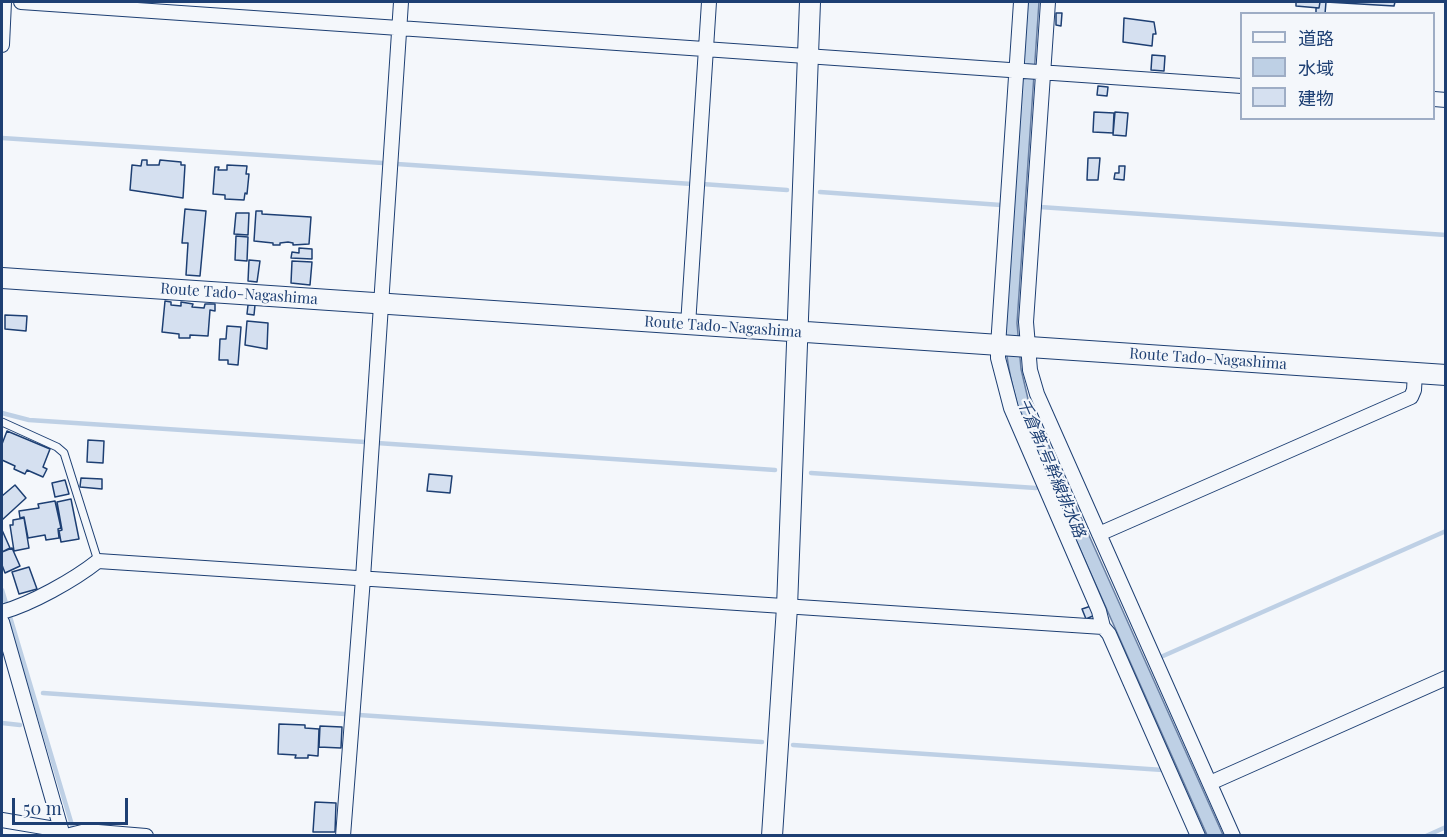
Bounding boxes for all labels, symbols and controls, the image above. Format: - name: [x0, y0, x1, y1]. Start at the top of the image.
- legend: [1240, 12, 1435, 120]
- text: 道路: [1298, 26, 1334, 50]
- text: 水域: [1298, 56, 1334, 80]
- text: 建物: [1298, 86, 1334, 110]
- street label: Route Tado-Nagashima: [160, 280, 318, 308]
- street label: Route Tado-Nagashima: [644, 313, 802, 341]
- street label: Route Tado-Nagashima: [1129, 345, 1287, 373]
- water label: 千倉第1号幹線排水路: [1013, 395, 1089, 541]
- scale bar: [15, 786, 130, 824]
- text: 50 m: [23, 796, 62, 820]

